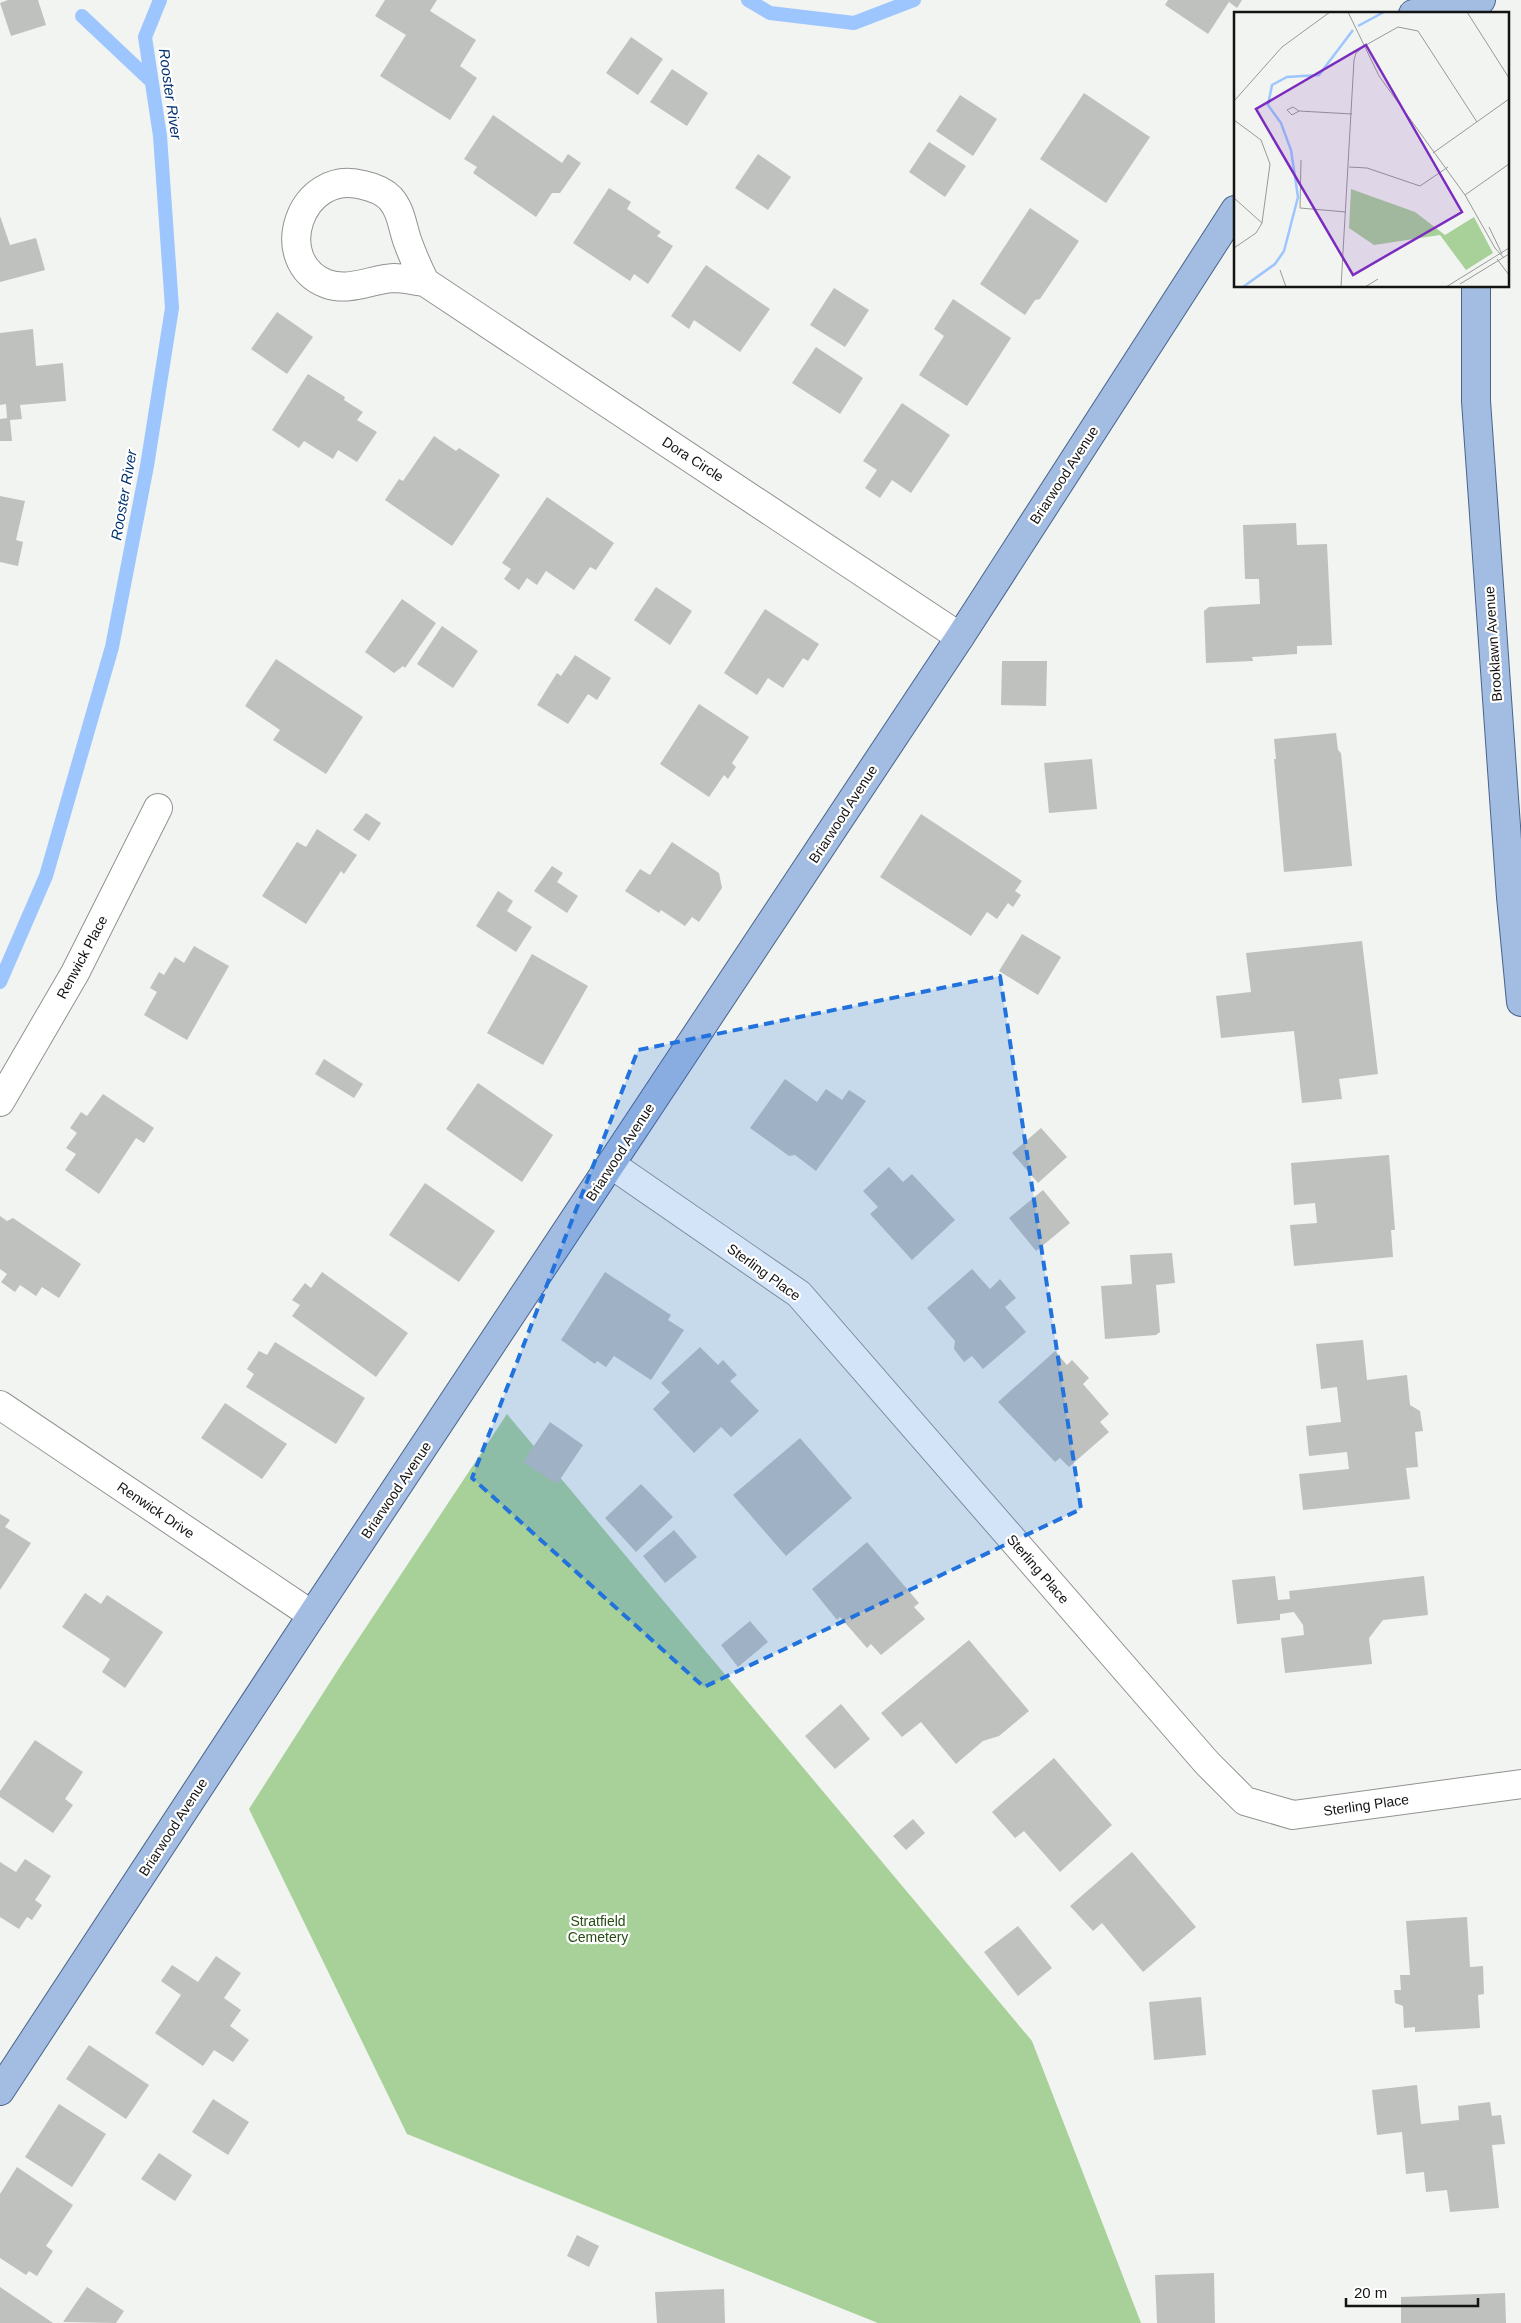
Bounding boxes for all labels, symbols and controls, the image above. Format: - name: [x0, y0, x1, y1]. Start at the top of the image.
- inset map: [1234, 12, 1508, 288]
- water label: Rooster River: [156, 47, 185, 142]
- street label: Briarwood Avenue: [1026, 423, 1102, 527]
- street label: Dora Circle: [659, 433, 727, 485]
- water label: Rooster River: [107, 447, 140, 542]
- street label: Brooklawn Avenue: [1481, 586, 1505, 702]
- street label: Briarwood Avenue: [805, 762, 881, 866]
- street label: Renwick Place: [53, 913, 111, 1001]
- street label: Briarwood Avenue: [582, 1100, 658, 1204]
- street label: Sterling Place: [724, 1240, 804, 1304]
- street label: Briarwood Avenue: [358, 1438, 434, 1541]
- street label: Renwick Drive: [114, 1478, 198, 1542]
- street label: Sterling Place: [1004, 1531, 1073, 1607]
- street label: Briarwood Avenue: [135, 1775, 211, 1879]
- street label: Sterling Place: [1322, 1791, 1410, 1819]
- park label: Stratfield Cemetery: [568, 1913, 628, 1945]
- scale bar: [1346, 2276, 1478, 2308]
- text: 20 m: [1354, 2284, 1387, 2301]

